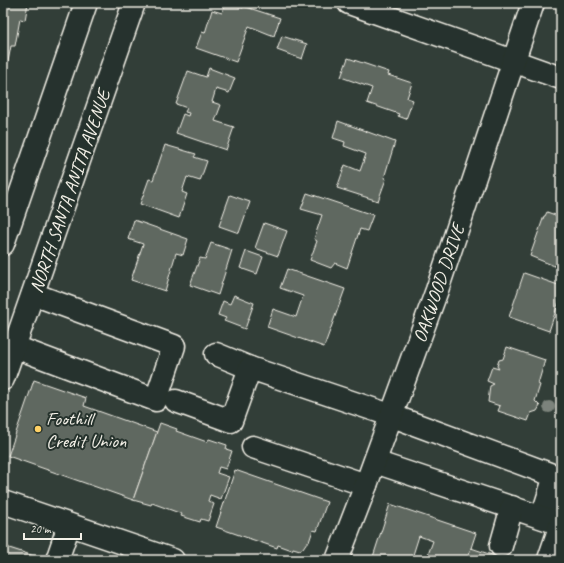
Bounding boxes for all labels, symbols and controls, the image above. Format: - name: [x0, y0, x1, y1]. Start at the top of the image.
- street label: NORTH SANTA ANITA AVENUE: [24, 84, 117, 296]
- street label: OAKWOOD DRIVE: [407, 218, 471, 346]
- place label: Foothill Credit Union: [46, 407, 127, 453]
- marker: Foothill Credit Union: [33, 424, 43, 434]
- scale bar: [24, 515, 81, 541]
- text: 20 m: [30, 521, 52, 537]

